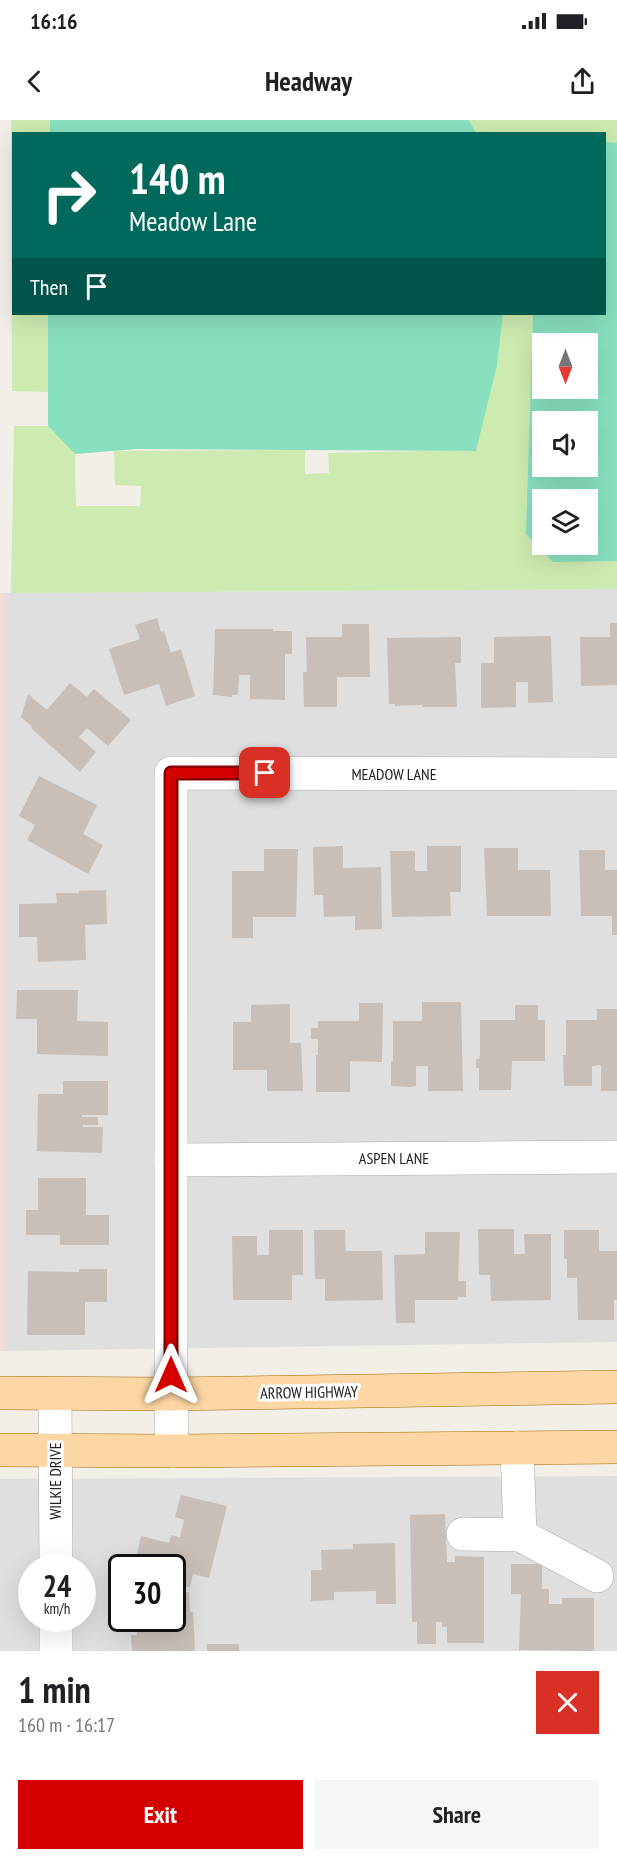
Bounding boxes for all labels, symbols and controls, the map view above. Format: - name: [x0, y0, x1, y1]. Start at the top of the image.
- text: 16:16: [30, 7, 78, 35]
- text: Headway: [265, 64, 352, 98]
- icon: back: [18, 65, 51, 98]
- icon: share: [566, 65, 599, 98]
- text: 140 m: [129, 151, 226, 206]
- icon: right: [30, 156, 108, 234]
- text: Meadow Lane: [129, 204, 257, 238]
- icon: arrive: [80, 270, 113, 303]
- text: Then: [30, 273, 68, 301]
- north arrow: [532, 333, 598, 399]
- map controls: [532, 333, 598, 555]
- button: sound: [532, 411, 598, 477]
- button: layers: [532, 489, 598, 555]
- pin: [239, 747, 290, 798]
- icon: arrive: [248, 756, 281, 789]
- street label: MEADOW LANE: [351, 764, 437, 784]
- street label: ASPEN LANE: [359, 1148, 429, 1168]
- position arrow: [139, 1343, 203, 1407]
- street label: ARROW HIGHWAY: [260, 1381, 359, 1403]
- street label: WILKIE DRIVE: [45, 1442, 65, 1520]
- speed limit sign: 30: [108, 1554, 186, 1632]
- text: 24: [43, 1566, 71, 1605]
- text: km/h: [44, 1599, 70, 1618]
- text: 1 min: [18, 1666, 91, 1713]
- button: close: [536, 1671, 599, 1734]
- text: 160 m · 16:17: [18, 1712, 115, 1738]
- button: Exit: [18, 1780, 303, 1849]
- button: Share: [315, 1780, 599, 1849]

